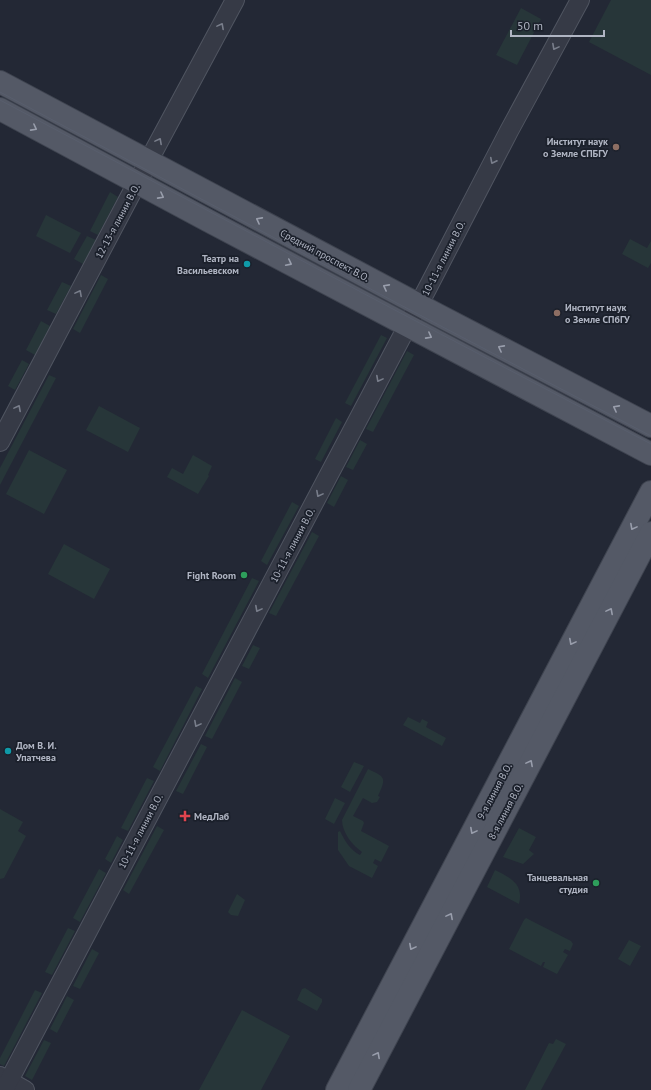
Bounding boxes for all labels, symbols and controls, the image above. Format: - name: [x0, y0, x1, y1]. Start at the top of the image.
- scale bar: [511, 12, 604, 38]
- text: 50 m: [517, 18, 543, 33]
- one-way arrow: [216, 23, 224, 31]
- one-way arrow: [552, 42, 560, 50]
- one-way arrow: [30, 123, 38, 130]
- place label: Институт наук о Земле СПБГУ: [543, 135, 608, 160]
- one-way arrow: [154, 138, 162, 145]
- marker: Институт наук о Земле СПБГУ: [611, 142, 621, 152]
- one-way arrow: [491, 157, 498, 164]
- street label: 12-13-я линии В.О.: [92, 182, 143, 261]
- one-way arrow: [157, 191, 164, 198]
- one-way arrow: [256, 217, 263, 224]
- street label: 10-11-я линии В.О.: [419, 218, 468, 298]
- street label: Средний проспект В.О.: [278, 226, 372, 284]
- place label: Театр на Васильевском: [177, 252, 239, 277]
- one-way arrow: [285, 258, 292, 265]
- marker: Театр на Васильевском: [242, 259, 252, 269]
- one-way arrow: [383, 284, 390, 292]
- one-way arrow: [74, 290, 82, 297]
- place label: Институт наук о Земле СПбГУ: [565, 301, 630, 326]
- marker: Институт наук о Земле СПбГУ: [552, 308, 562, 318]
- one-way arrow: [425, 331, 432, 339]
- one-way arrow: [498, 345, 505, 353]
- one-way arrow: [377, 374, 384, 382]
- one-way arrow: [13, 405, 21, 412]
- one-way arrow: [613, 405, 621, 413]
- one-way arrow: [316, 489, 324, 497]
- street label: 10-11-я линии В.О.: [267, 506, 318, 585]
- one-way arrow: [630, 523, 638, 530]
- place label: Fight Room: [187, 569, 236, 582]
- marker: Fight Room: [239, 570, 249, 580]
- one-way arrow: [255, 604, 263, 612]
- one-way arrow: [605, 608, 613, 615]
- one-way arrow: [569, 638, 577, 645]
- one-way arrow: [195, 719, 202, 727]
- place label: Дом В. И. Упатчева: [15, 739, 57, 764]
- marker: Дом В. И. Упатчева: [3, 746, 13, 756]
- one-way arrow: [525, 760, 533, 767]
- street label: 9-я линия В.О.: [474, 761, 515, 822]
- street label: 8-я линия В.О.: [485, 781, 526, 842]
- street label: 10-11-я линии В.О.: [115, 792, 166, 871]
- marker: МедЛаб: [179, 810, 191, 822]
- place label: МедЛаб: [194, 810, 230, 823]
- one-way arrow: [470, 827, 477, 835]
- place label: Танцевальная студия: [527, 871, 588, 896]
- marker: Танцевальная студия: [591, 878, 601, 888]
- one-way arrow: [445, 912, 453, 920]
- one-way arrow: [410, 942, 417, 950]
- one-way arrow: [372, 1052, 380, 1060]

